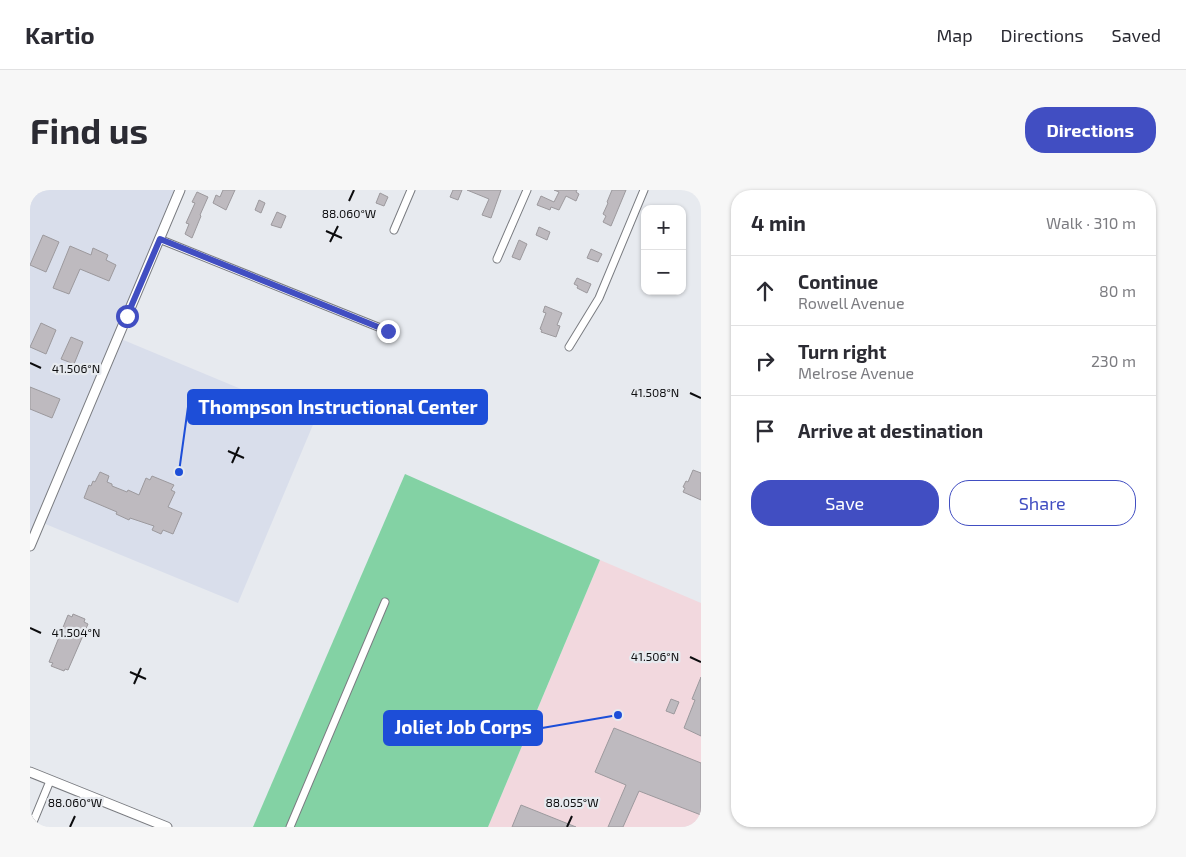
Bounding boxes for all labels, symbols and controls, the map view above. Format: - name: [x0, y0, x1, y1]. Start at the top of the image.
- text: Kartio: [25, 20, 95, 49]
- text: Map: [936, 24, 973, 46]
- text: Directions: [1001, 24, 1084, 46]
- text: Saved: [1112, 24, 1161, 46]
- button: Directions: [1025, 107, 1156, 153]
- text: Find us: [30, 109, 148, 151]
- map controls: [641, 205, 686, 295]
- button: +: [641, 205, 686, 250]
- text: 88.060°W: [322, 206, 376, 220]
- text: 4 min: [751, 210, 806, 235]
- text: Walk · 310 m: [1046, 213, 1136, 232]
- button: −: [641, 250, 686, 295]
- text: Continue: [798, 270, 878, 293]
- icon: ahead: [751, 277, 779, 305]
- text: 80 m: [1099, 281, 1136, 300]
- text: Rowell Avenue: [798, 293, 904, 312]
- route start: [116, 305, 139, 328]
- route end: [377, 320, 400, 343]
- text: Turn right: [798, 340, 886, 363]
- icon: right: [751, 347, 779, 375]
- text: 230 m: [1091, 351, 1136, 370]
- text: 41.506°N: [52, 361, 100, 375]
- text: Melrose Avenue: [798, 363, 914, 382]
- text: 41.508°N: [631, 385, 679, 399]
- callout: Thompson Instructional Center: [188, 390, 487, 424]
- text: Thompson Instructional Center: [198, 395, 478, 418]
- icon: arrive: [751, 417, 779, 445]
- text: Arrive at destination: [798, 419, 983, 442]
- button: Save: [751, 480, 939, 526]
- button: Share: [949, 480, 1136, 526]
- text: 41.504°N: [52, 625, 100, 639]
- text: 41.506°N: [631, 649, 679, 663]
- callout: Joliet Job Corps: [384, 711, 542, 745]
- text: Joliet Job Corps: [394, 715, 532, 738]
- text: 88.060°W: [48, 795, 102, 809]
- text: 88.055°W: [545, 795, 599, 809]

